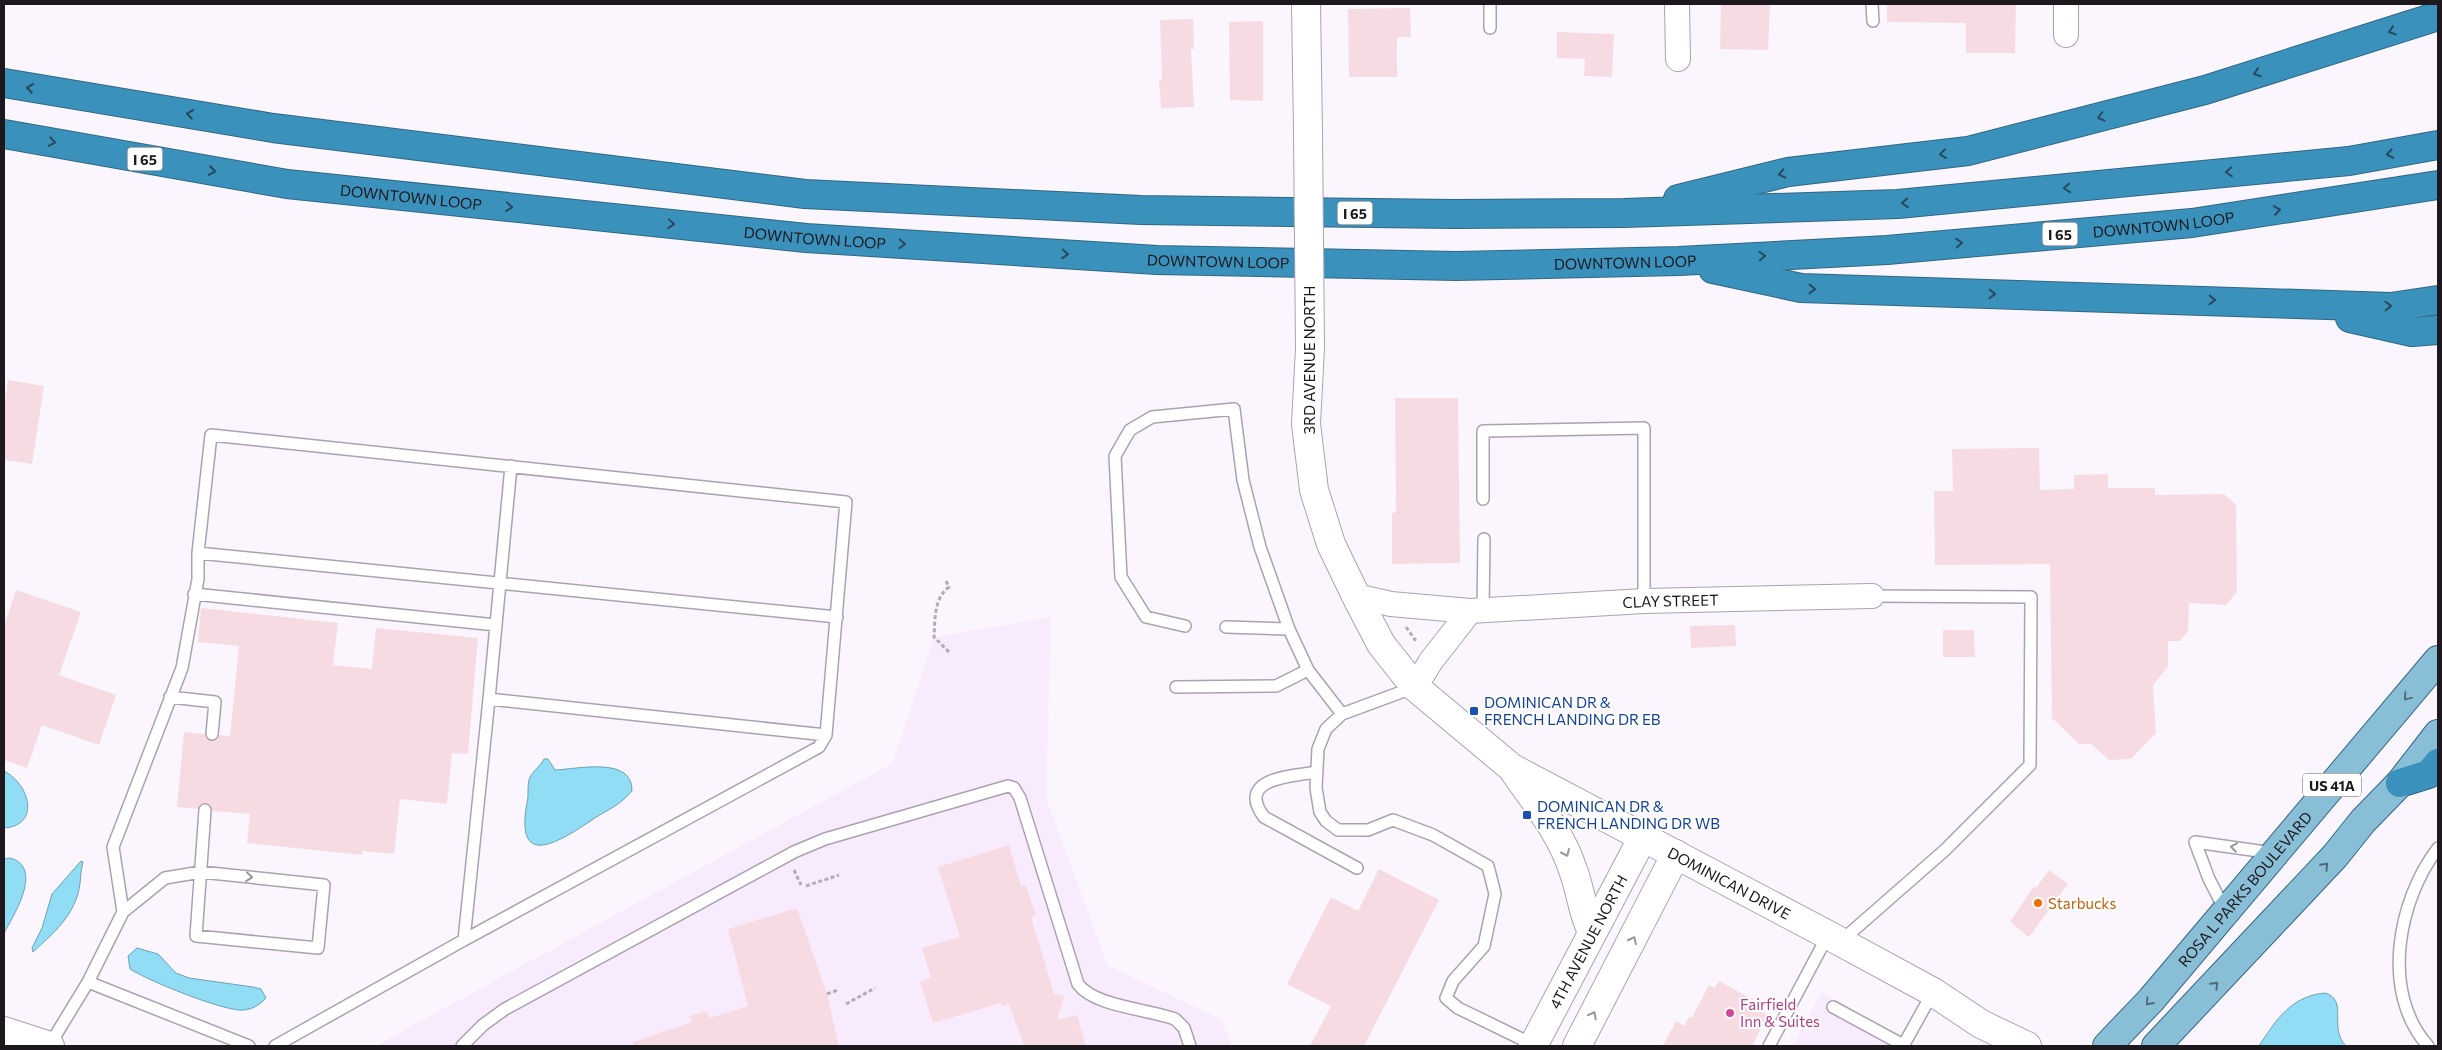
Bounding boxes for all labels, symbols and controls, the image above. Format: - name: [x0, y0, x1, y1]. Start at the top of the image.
- one-way arrow: [2388, 25, 2396, 35]
- one-way arrow: [2254, 68, 2262, 78]
- one-way arrow: [26, 83, 34, 93]
- one-way arrow: [186, 110, 195, 120]
- one-way arrow: [2096, 111, 2105, 122]
- one-way arrow: [47, 137, 56, 147]
- road number: I 65: [128, 148, 162, 170]
- one-way arrow: [1938, 148, 1946, 159]
- one-way arrow: [2386, 148, 2395, 158]
- one-way arrow: [207, 165, 216, 175]
- one-way arrow: [2225, 167, 2233, 178]
- one-way arrow: [1777, 168, 1786, 179]
- street label: DOWNTOWN LOOP: [339, 181, 483, 213]
- one-way arrow: [2063, 182, 2071, 193]
- one-way arrow: [1901, 197, 1909, 208]
- one-way arrow: [505, 201, 513, 212]
- road number: I 65: [1338, 202, 1372, 224]
- one-way arrow: [2274, 205, 2282, 216]
- street label: DOWNTOWN LOOP: [2092, 208, 2236, 241]
- one-way arrow: [667, 218, 675, 229]
- road number: I 65: [2042, 222, 2078, 245]
- street label: DOWNTOWN LOOP: [743, 223, 886, 252]
- one-way arrow: [899, 238, 907, 249]
- one-way arrow: [1956, 238, 1964, 249]
- one-way arrow: [1061, 249, 1069, 260]
- street label: DOWNTOWN LOOP: [1146, 250, 1290, 272]
- street label: DOWNTOWN LOOP: [1554, 251, 1697, 273]
- one-way arrow: [1758, 251, 1766, 262]
- one-way arrow: [1808, 283, 1816, 294]
- street label: 3RD AVENUE NORTH: [1300, 285, 1318, 435]
- one-way arrow: [1988, 288, 1996, 299]
- one-way arrow: [2208, 295, 2216, 306]
- one-way arrow: [2385, 301, 2393, 311]
- street label: CLAY STREET: [1622, 590, 1719, 611]
- one-way arrow: [2404, 691, 2412, 700]
- place label: DOMINICAN DR & FRENCH LANDING DR EB: [1484, 693, 1661, 728]
- marker: DOMINICAN DR & FRENCH LANDING DR EB: [1468, 705, 1480, 717]
- road number: US 41A: [2303, 774, 2361, 796]
- place label: DOMINICAN DR & FRENCH LANDING DR WB: [1537, 797, 1720, 832]
- street label: ROSA L PARKS BOULEVARD: [2174, 808, 2315, 970]
- marker: DOMINICAN DR & FRENCH LANDING DR WB: [1521, 809, 1533, 821]
- one-way arrow: [2230, 842, 2238, 853]
- street label: DOMINICAN DRIVE: [1665, 843, 1794, 923]
- one-way arrow: [1559, 848, 1570, 857]
- one-way arrow: [2319, 863, 2328, 872]
- one-way arrow: [246, 871, 254, 882]
- street label: 4TH AVENUE NORTH: [1545, 872, 1631, 1012]
- place label: Starbucks: [2048, 894, 2116, 912]
- marker: Starbucks: [2032, 897, 2044, 909]
- one-way arrow: [1627, 936, 1637, 945]
- one-way arrow: [2209, 982, 2218, 991]
- place label: Fairfield Inn & Suites: [1740, 995, 1820, 1030]
- one-way arrow: [2146, 996, 2155, 1005]
- marker: Fairfield Inn & Suites: [1724, 1007, 1736, 1019]
- one-way arrow: [1587, 1011, 1597, 1020]

